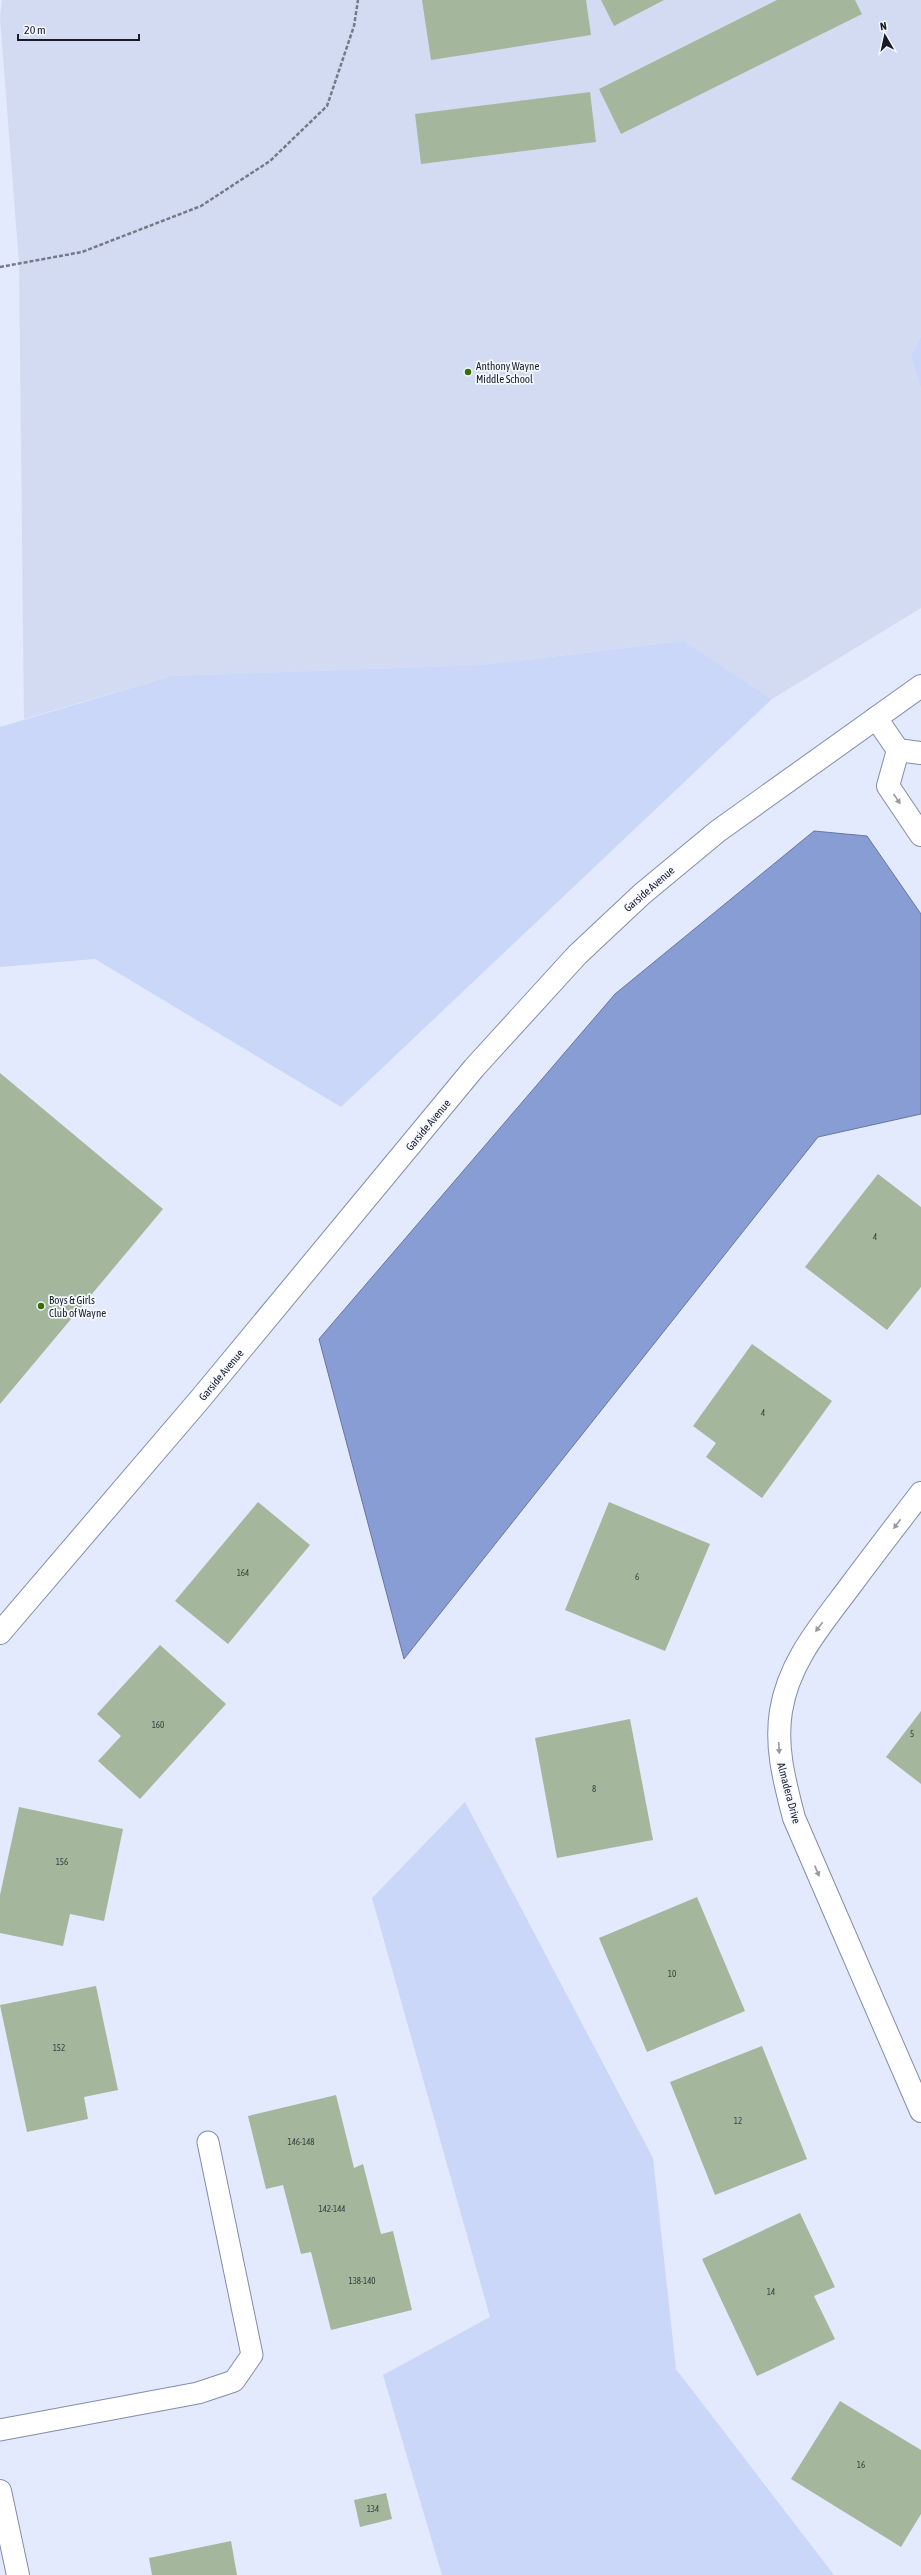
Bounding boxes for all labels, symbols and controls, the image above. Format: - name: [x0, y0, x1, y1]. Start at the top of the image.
- scale bar: [18, 16, 139, 42]
- north arrow: [865, 16, 905, 56]
- text: N: [879, 20, 888, 33]
- text: 20 m: [24, 23, 46, 37]
- place label: Anthony Wayne Middle School: [476, 360, 539, 385]
- marker: Anthony Wayne Middle School: [463, 367, 473, 377]
- one-way arrow: [893, 794, 901, 804]
- street label: Garside Avenue: [621, 864, 677, 914]
- street label: Garside Avenue: [403, 1097, 453, 1153]
- house number: 4: [873, 1232, 877, 1242]
- place label: Boys & Girls Club of Wayne: [49, 1294, 106, 1319]
- marker: Boys & Girls Club of Wayne: [36, 1301, 46, 1311]
- street label: Garside Avenue: [196, 1347, 246, 1403]
- house number: 4: [761, 1408, 765, 1418]
- one-way arrow: [893, 1518, 902, 1529]
- house number: 164: [237, 1568, 249, 1578]
- house number: 6: [635, 1572, 639, 1582]
- one-way arrow: [814, 1622, 823, 1633]
- house number: 160: [152, 1720, 164, 1730]
- house number: 5: [910, 1729, 914, 1739]
- one-way arrow: [776, 1742, 783, 1754]
- street label: Almadera Drive: [775, 1761, 803, 1825]
- house number: 8: [592, 1784, 596, 1794]
- house number: 156: [56, 1857, 68, 1867]
- one-way arrow: [815, 1866, 821, 1878]
- house number: 10: [668, 1969, 676, 1979]
- house number: 152: [53, 2043, 65, 2053]
- house number: 12: [734, 2116, 742, 2126]
- house number: 146-148: [287, 2137, 315, 2147]
- house number: 142-144: [318, 2204, 346, 2214]
- house number: 138-140: [348, 2276, 376, 2286]
- house number: 14: [767, 2287, 775, 2297]
- house number: 16: [857, 2460, 865, 2470]
- house number: 134: [367, 2504, 379, 2514]

